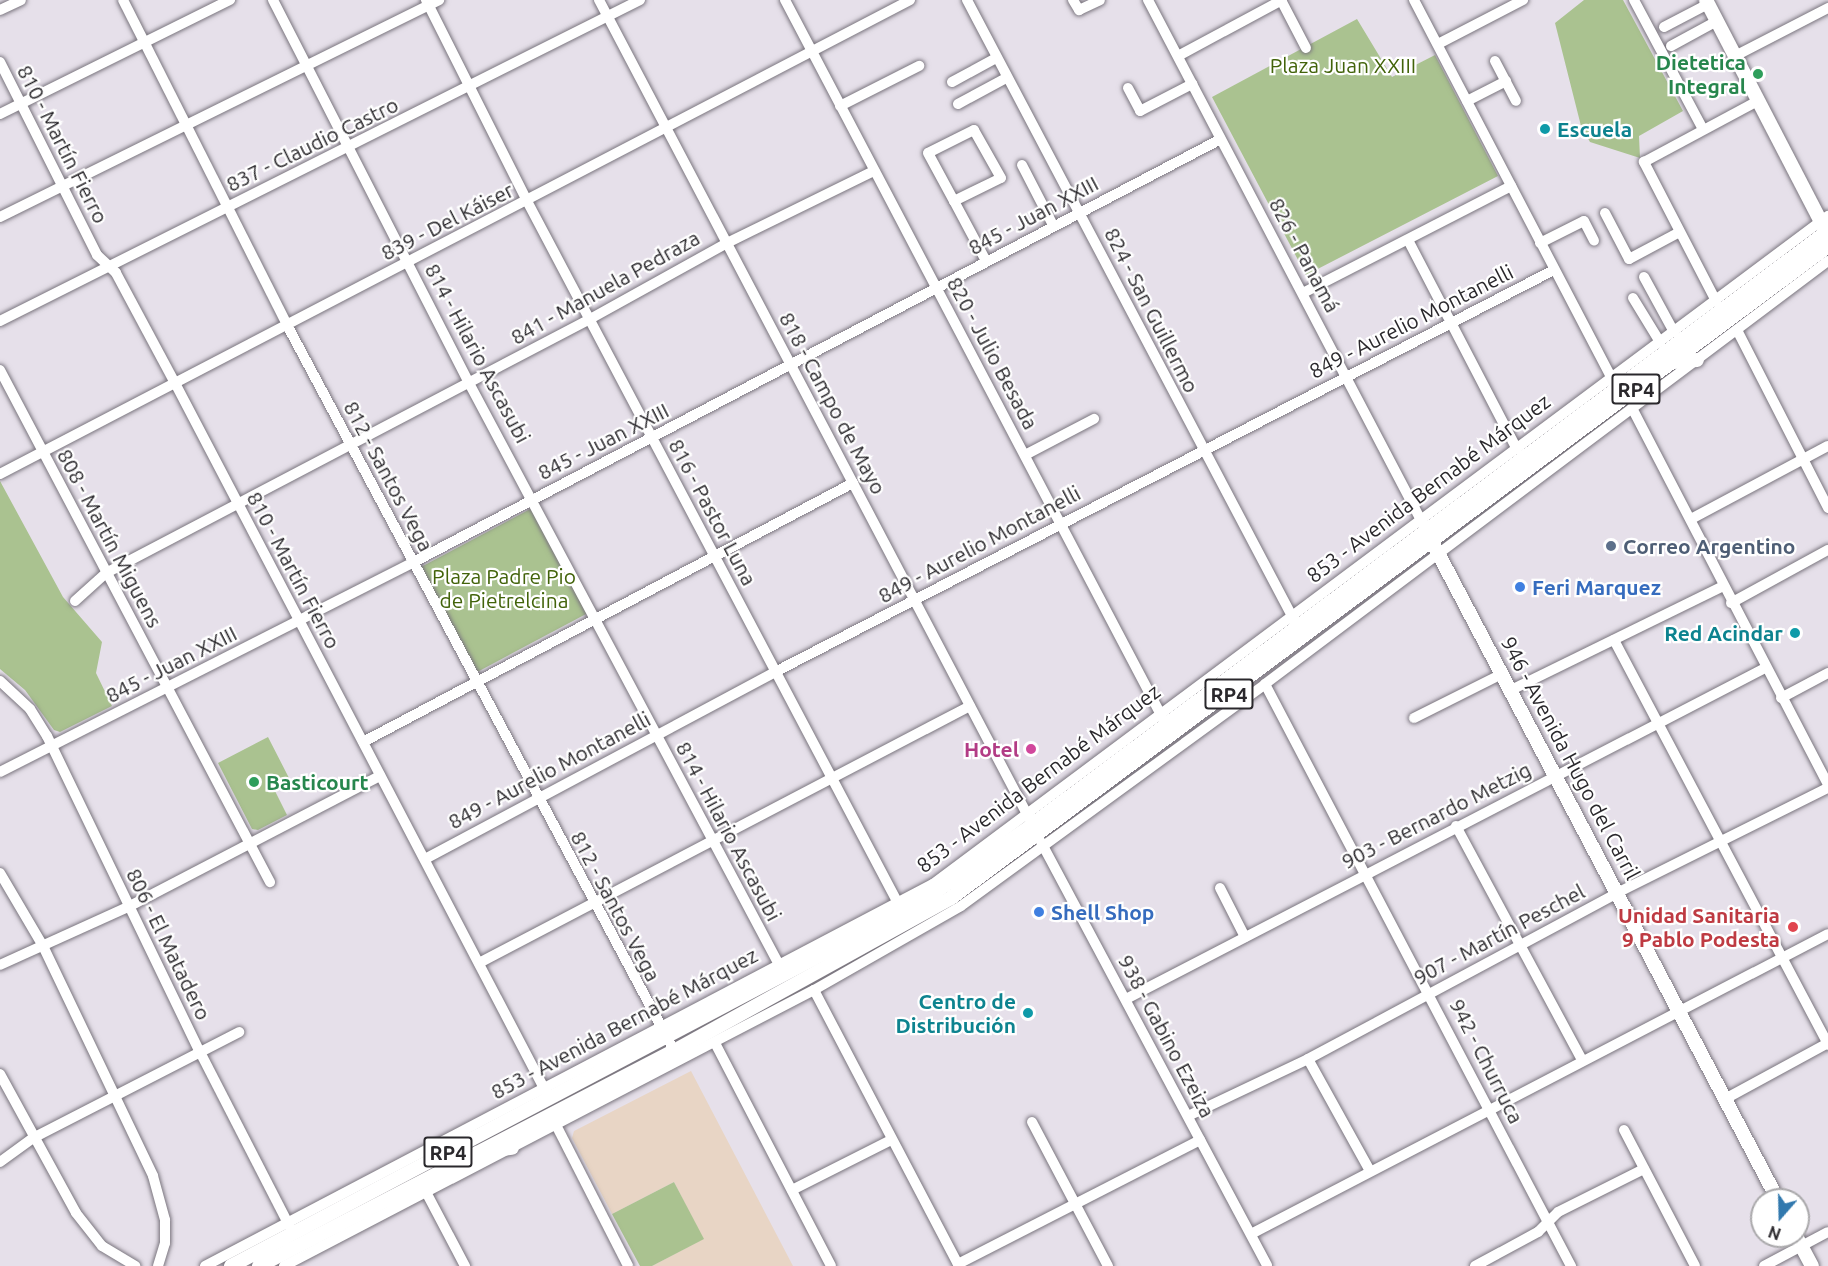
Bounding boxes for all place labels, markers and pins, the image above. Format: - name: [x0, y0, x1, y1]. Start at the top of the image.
- place label: Dietetica Integral: [1656, 49, 1746, 99]
- marker: Dietetica Integral: [1751, 67, 1765, 81]
- place label: Escuela: [1557, 116, 1632, 142]
- marker: Escuela: [1538, 122, 1552, 136]
- place label: Correo Argentino: [1623, 533, 1795, 559]
- marker: Correo Argentino: [1604, 539, 1618, 553]
- place label: Feri Marquez: [1532, 574, 1661, 600]
- marker: Feri Marquez: [1513, 580, 1527, 594]
- place label: Red Acindar: [1664, 620, 1783, 646]
- marker: Red Acindar: [1788, 626, 1802, 640]
- place label: Hotel: [964, 736, 1019, 762]
- marker: Hotel: [1024, 742, 1038, 756]
- place label: Basticourt: [266, 769, 369, 795]
- marker: Basticourt: [247, 775, 261, 789]
- place label: Shell Shop: [1051, 899, 1154, 925]
- place label: Unidad Sanitaria 9 Pablo Podesta: [1618, 902, 1780, 952]
- marker: Shell Shop: [1032, 905, 1046, 919]
- marker: Unidad Sanitaria 9 Pablo Podesta: [1784, 918, 1802, 936]
- place label: Centro de Distribución: [895, 988, 1016, 1038]
- marker: Centro de Distribución: [1021, 1006, 1035, 1020]

